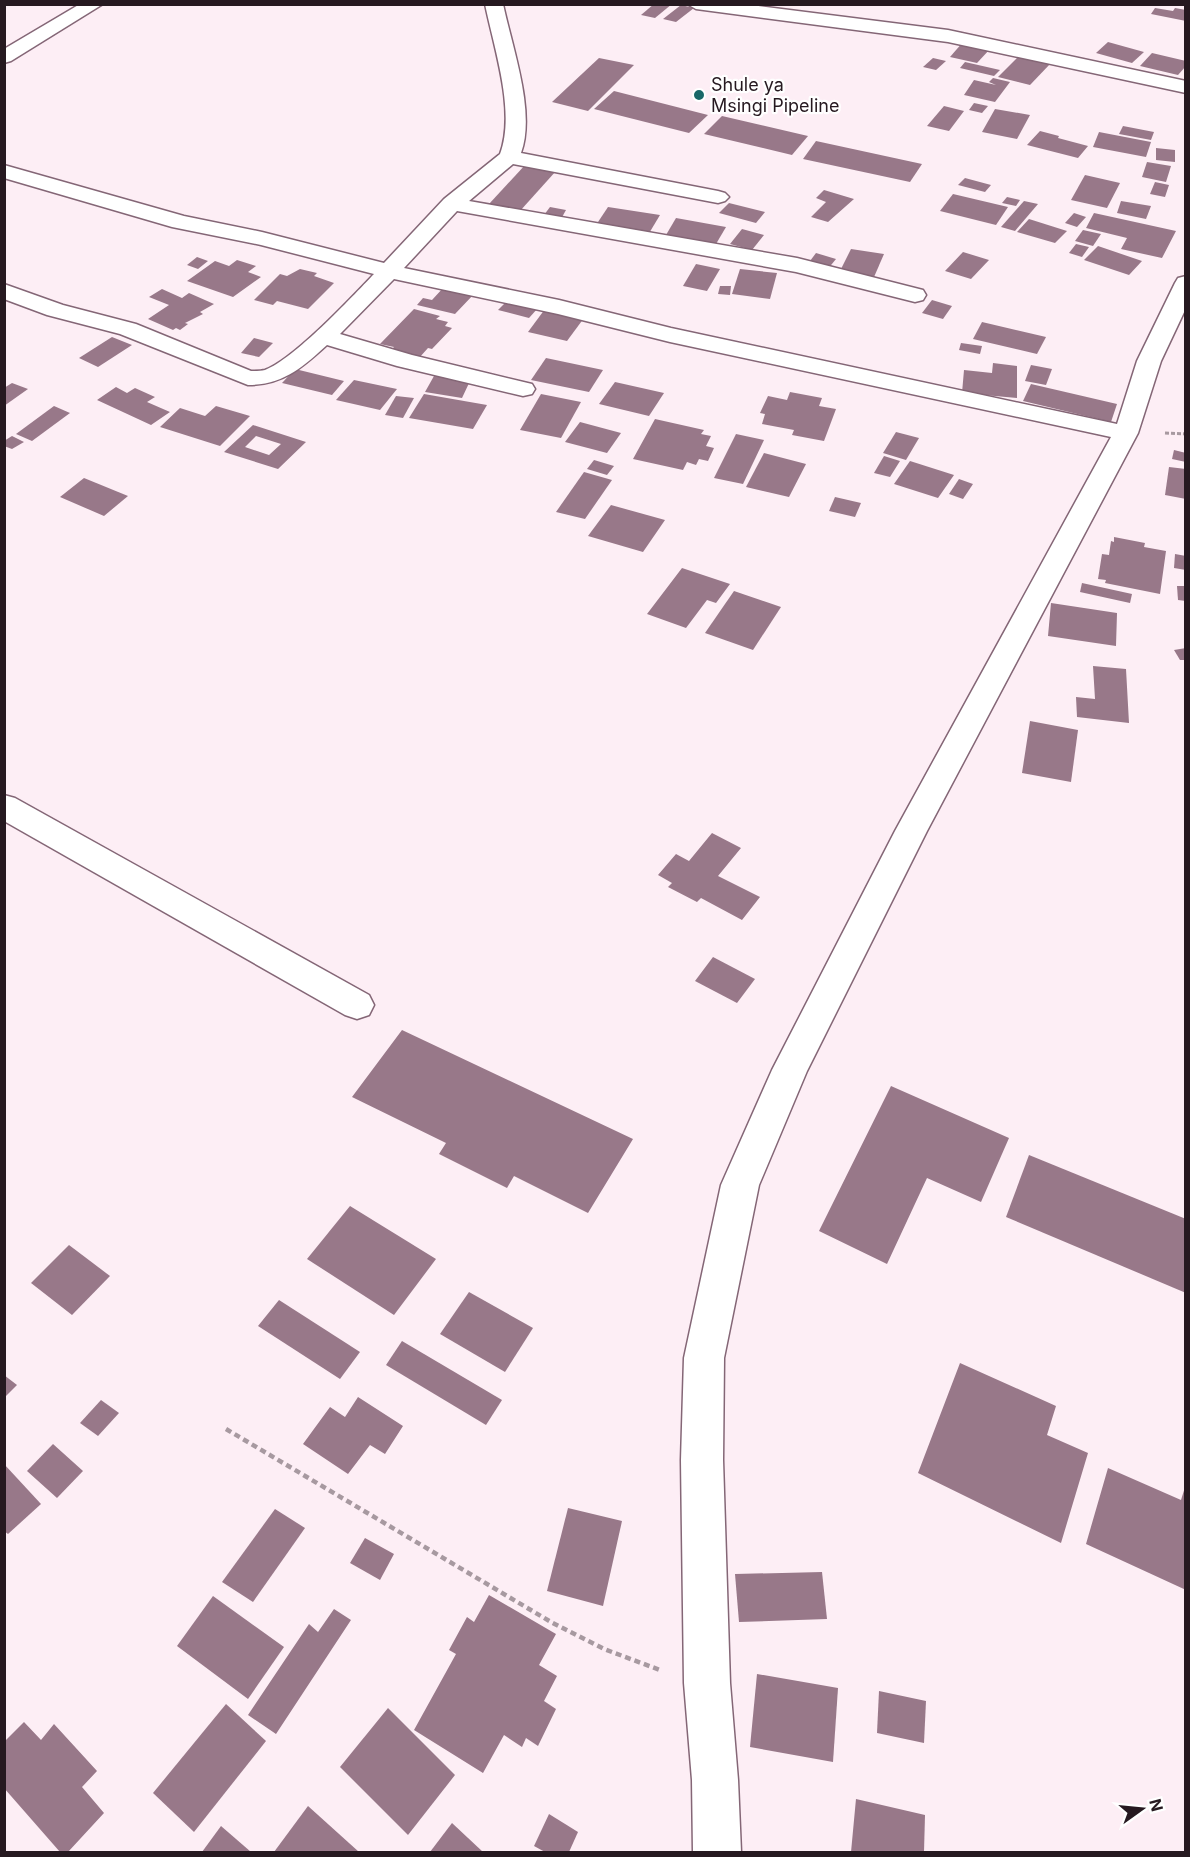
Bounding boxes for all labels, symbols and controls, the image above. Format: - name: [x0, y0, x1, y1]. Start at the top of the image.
- place label: Shule ya Msingi Pipeline: [711, 74, 839, 116]
- marker: Shule ya Msingi Pipeline: [692, 88, 706, 102]
- north arrow: [1112, 1779, 1172, 1839]
- text: N: [1145, 1797, 1168, 1814]

